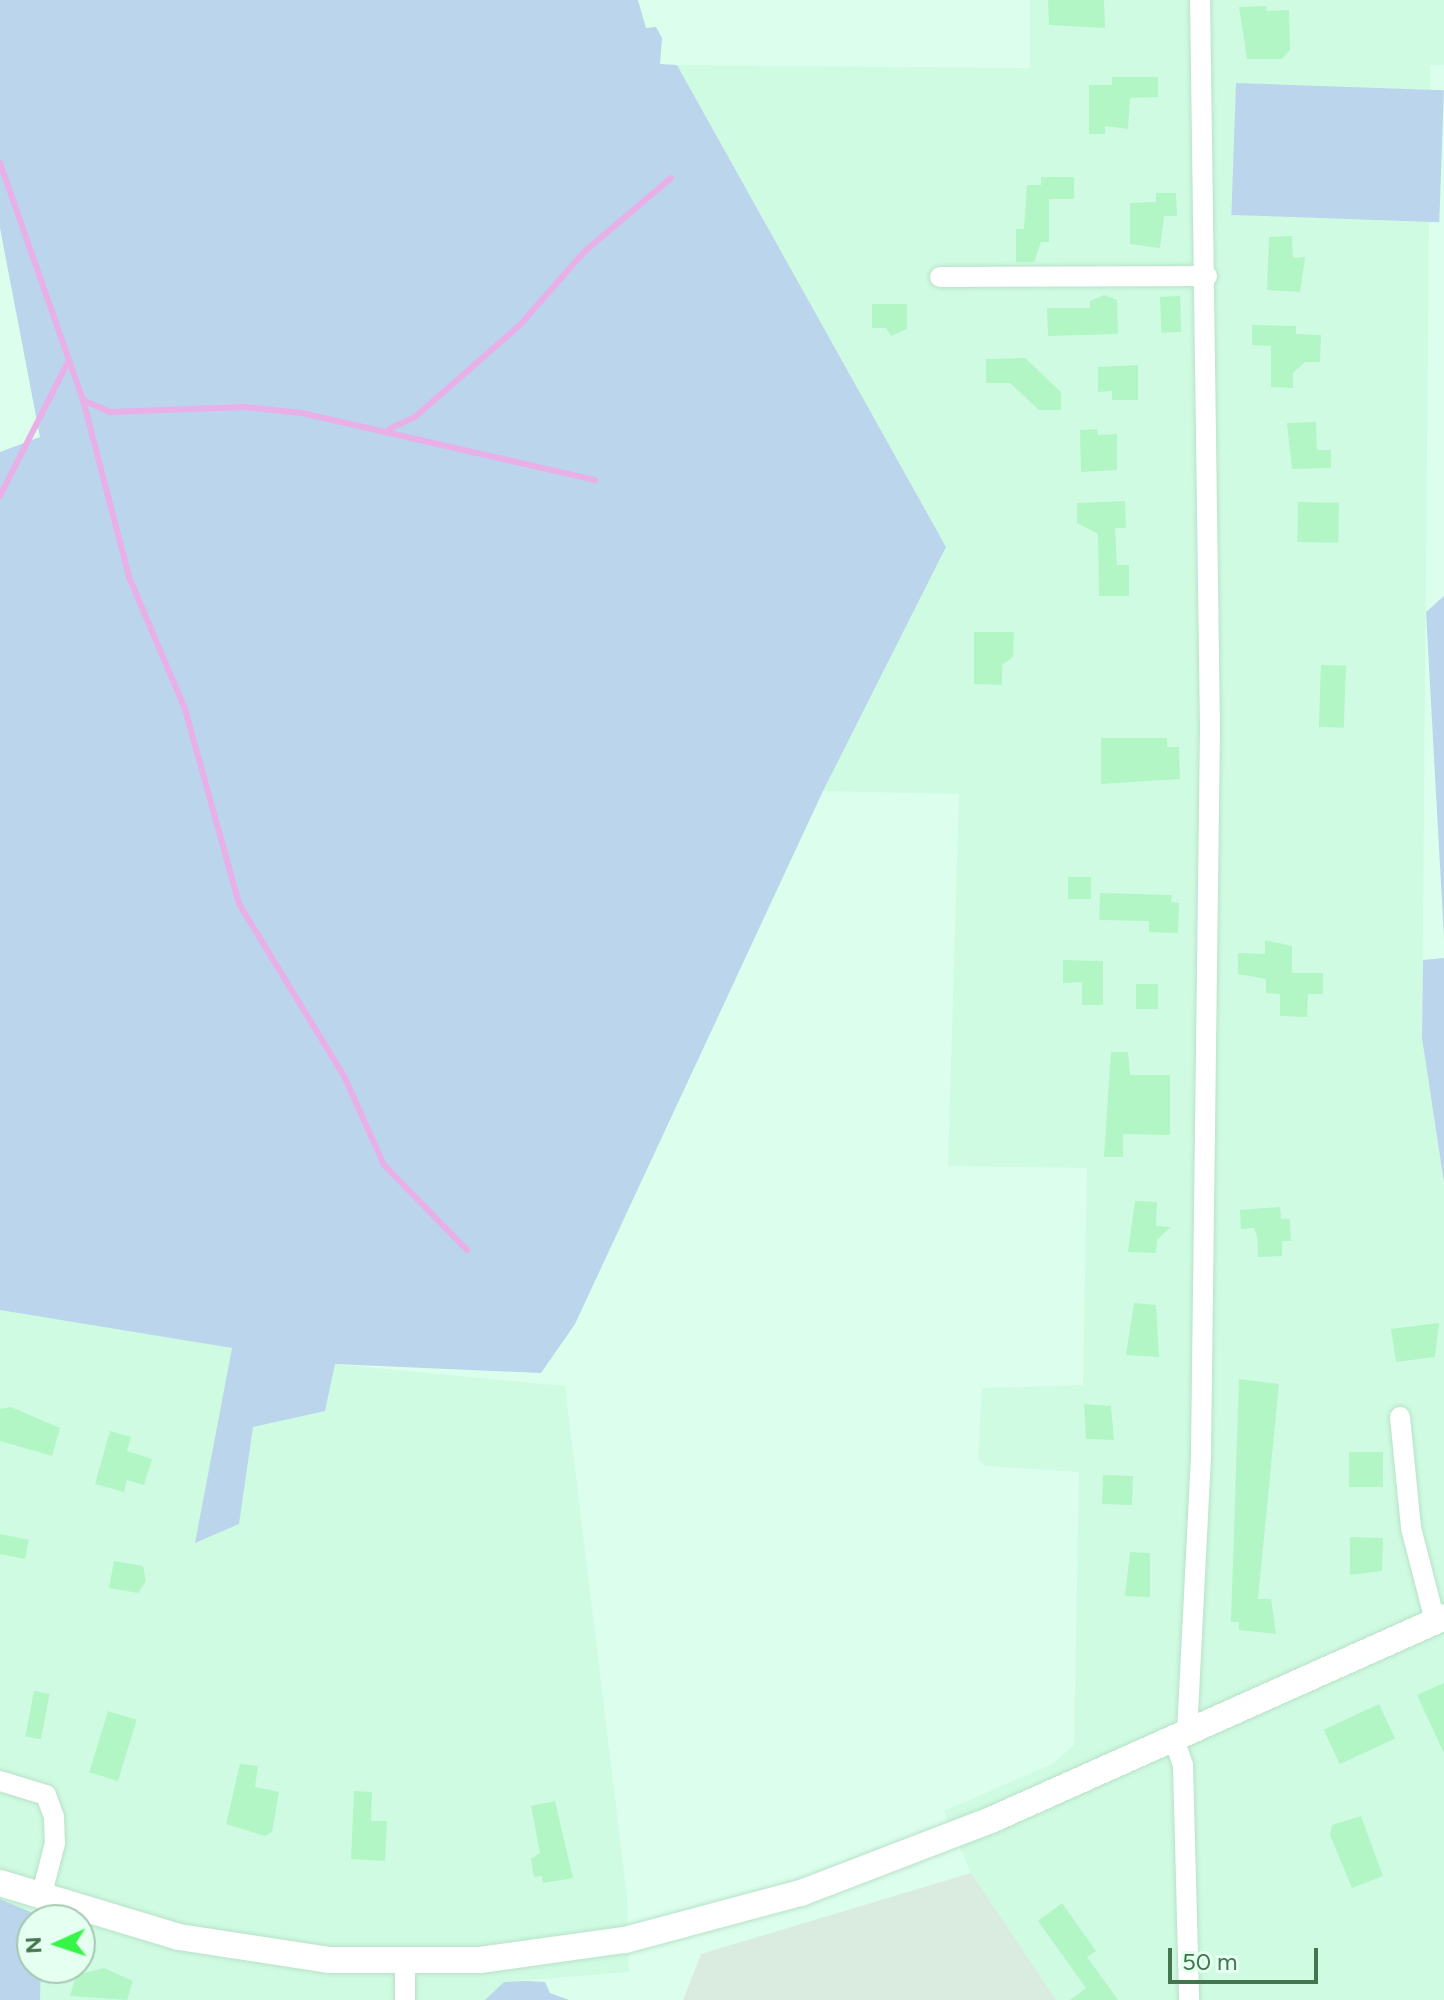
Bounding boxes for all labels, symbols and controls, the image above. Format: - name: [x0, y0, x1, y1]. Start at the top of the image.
- north arrow: [16, 1904, 96, 1984]
- scale bar: [1172, 1932, 1322, 1982]
- text: N: [20, 1936, 47, 1954]
- text: 50 m: [1182, 1947, 1238, 1976]

